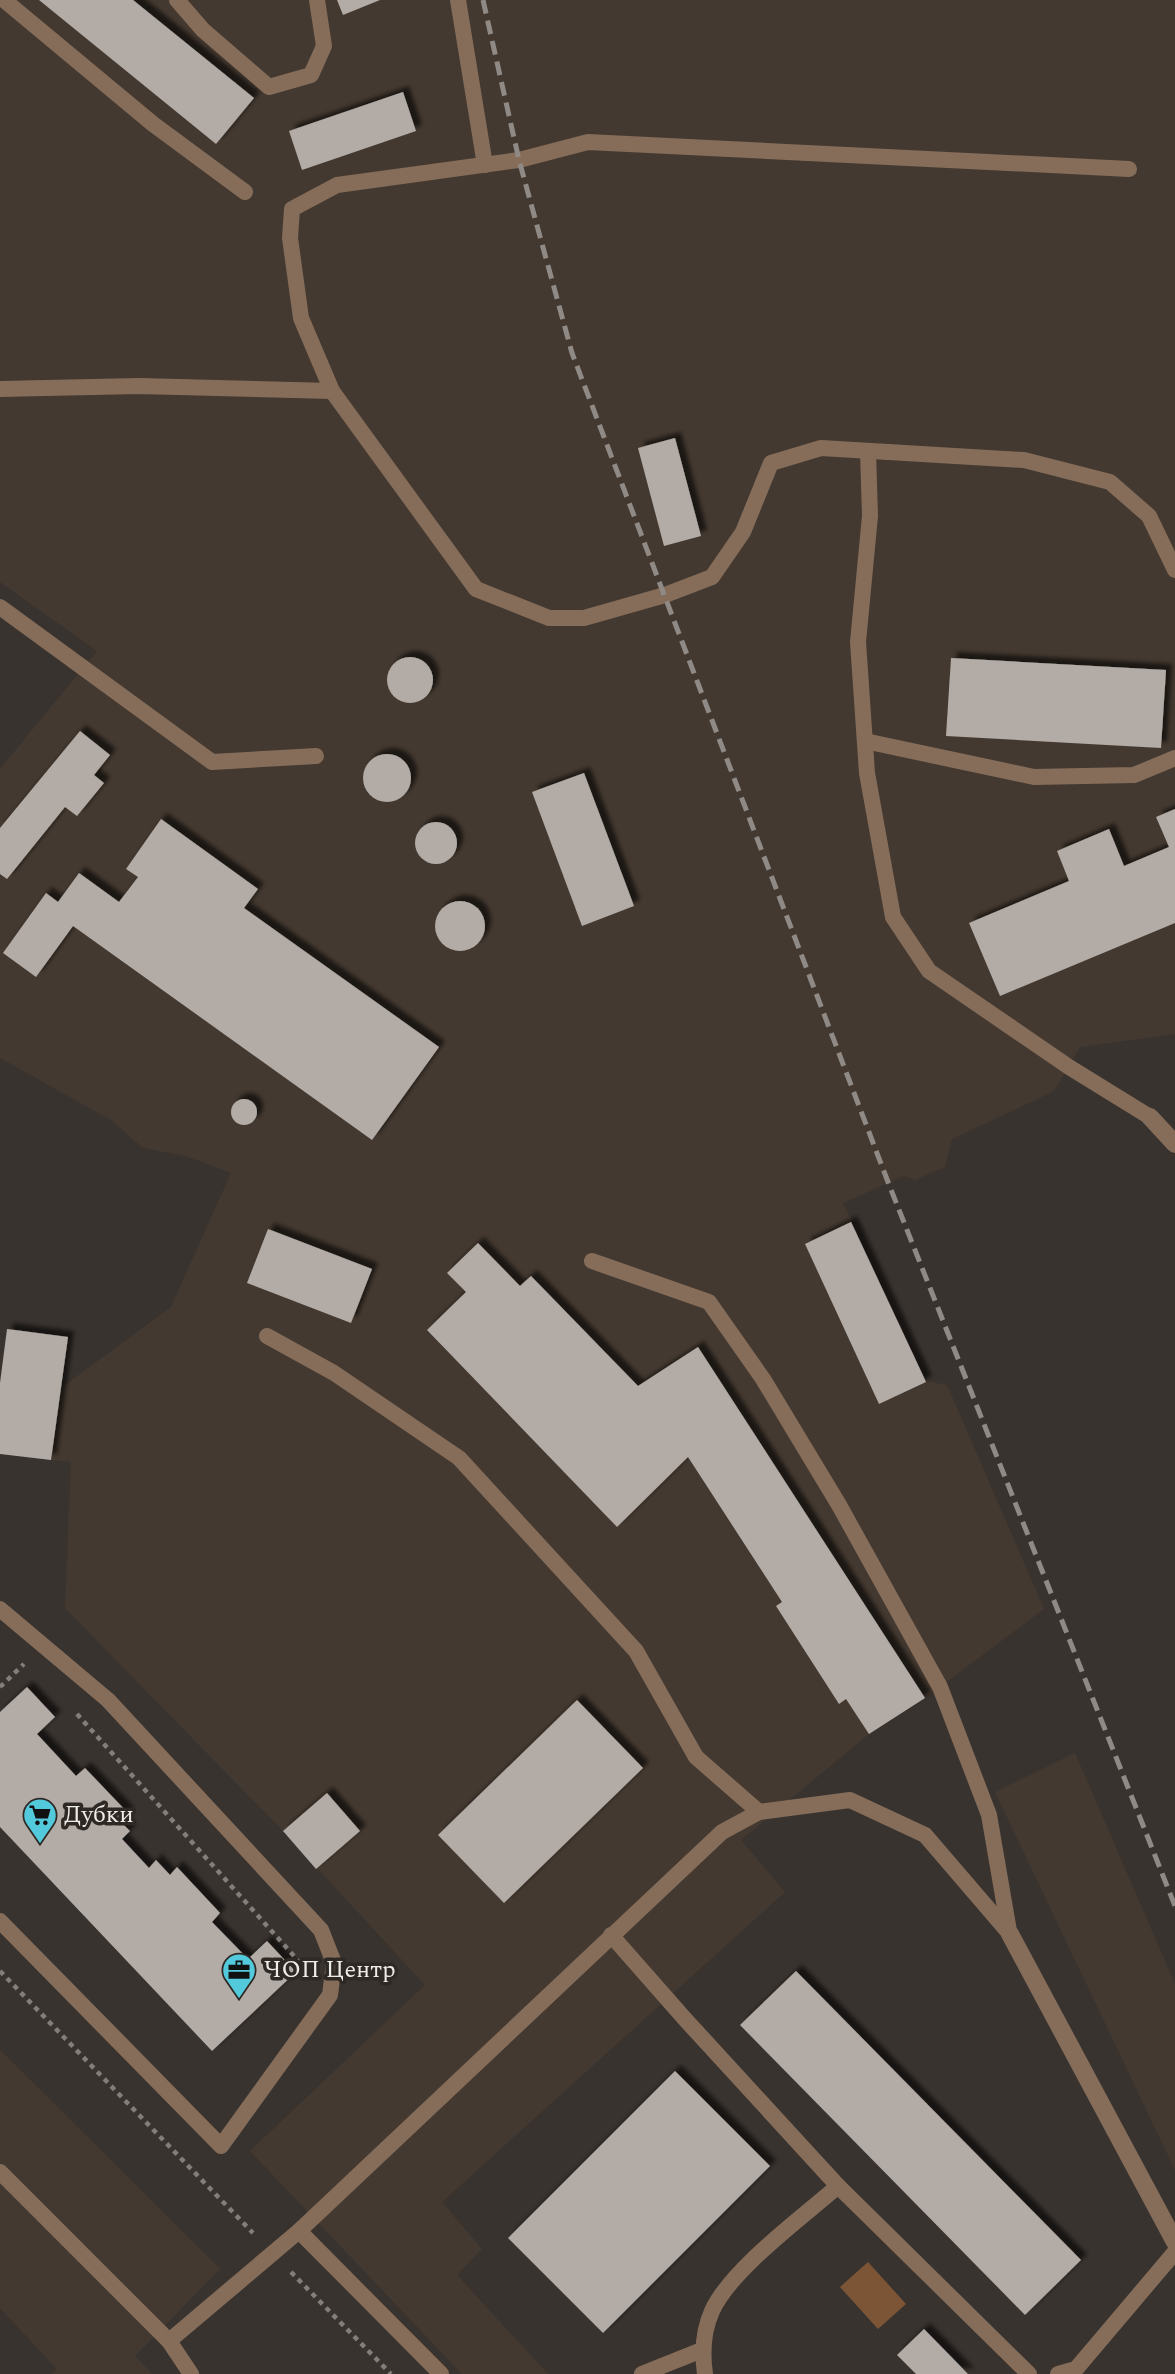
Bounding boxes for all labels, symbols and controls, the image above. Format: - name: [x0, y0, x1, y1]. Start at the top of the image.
- supermarket icon: Дубки: [21, 1796, 59, 1845]
- place label: Дубки: [64, 1797, 134, 1833]
- office icon: ЧОП Центр: [220, 1951, 258, 2000]
- place label: ЧОП Центр: [264, 1952, 396, 1988]

